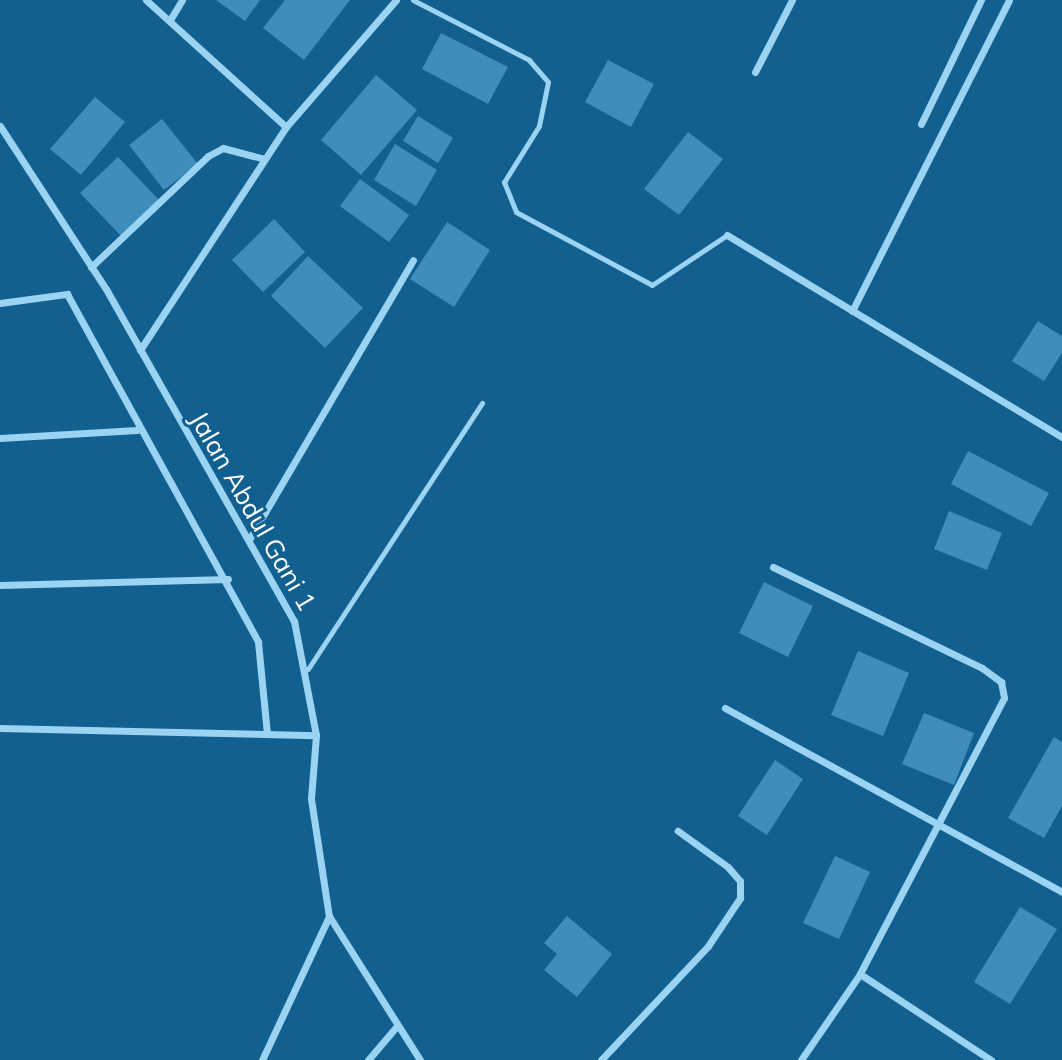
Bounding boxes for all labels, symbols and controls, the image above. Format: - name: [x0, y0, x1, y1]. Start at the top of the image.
- street label: Jalan Abdul Gani 1: [183, 406, 323, 616]

